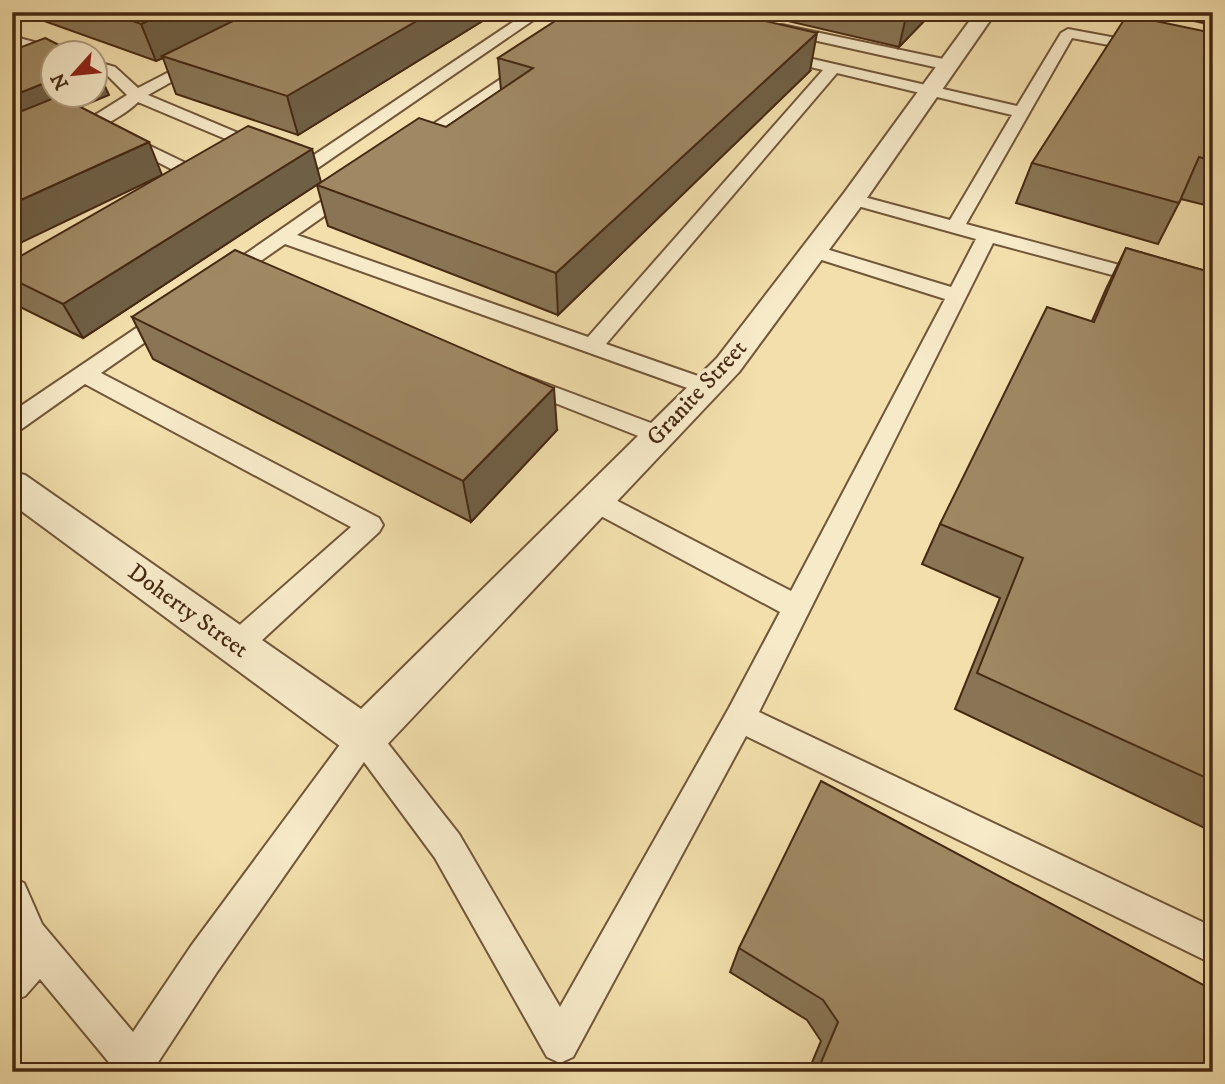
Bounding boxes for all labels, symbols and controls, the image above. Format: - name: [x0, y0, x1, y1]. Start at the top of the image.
- north arrow: [38, 38, 108, 108]
- text: N: [46, 69, 74, 93]
- street label: Granite Street: [640, 334, 754, 452]
- street label: Doherty Street: [122, 557, 254, 665]

